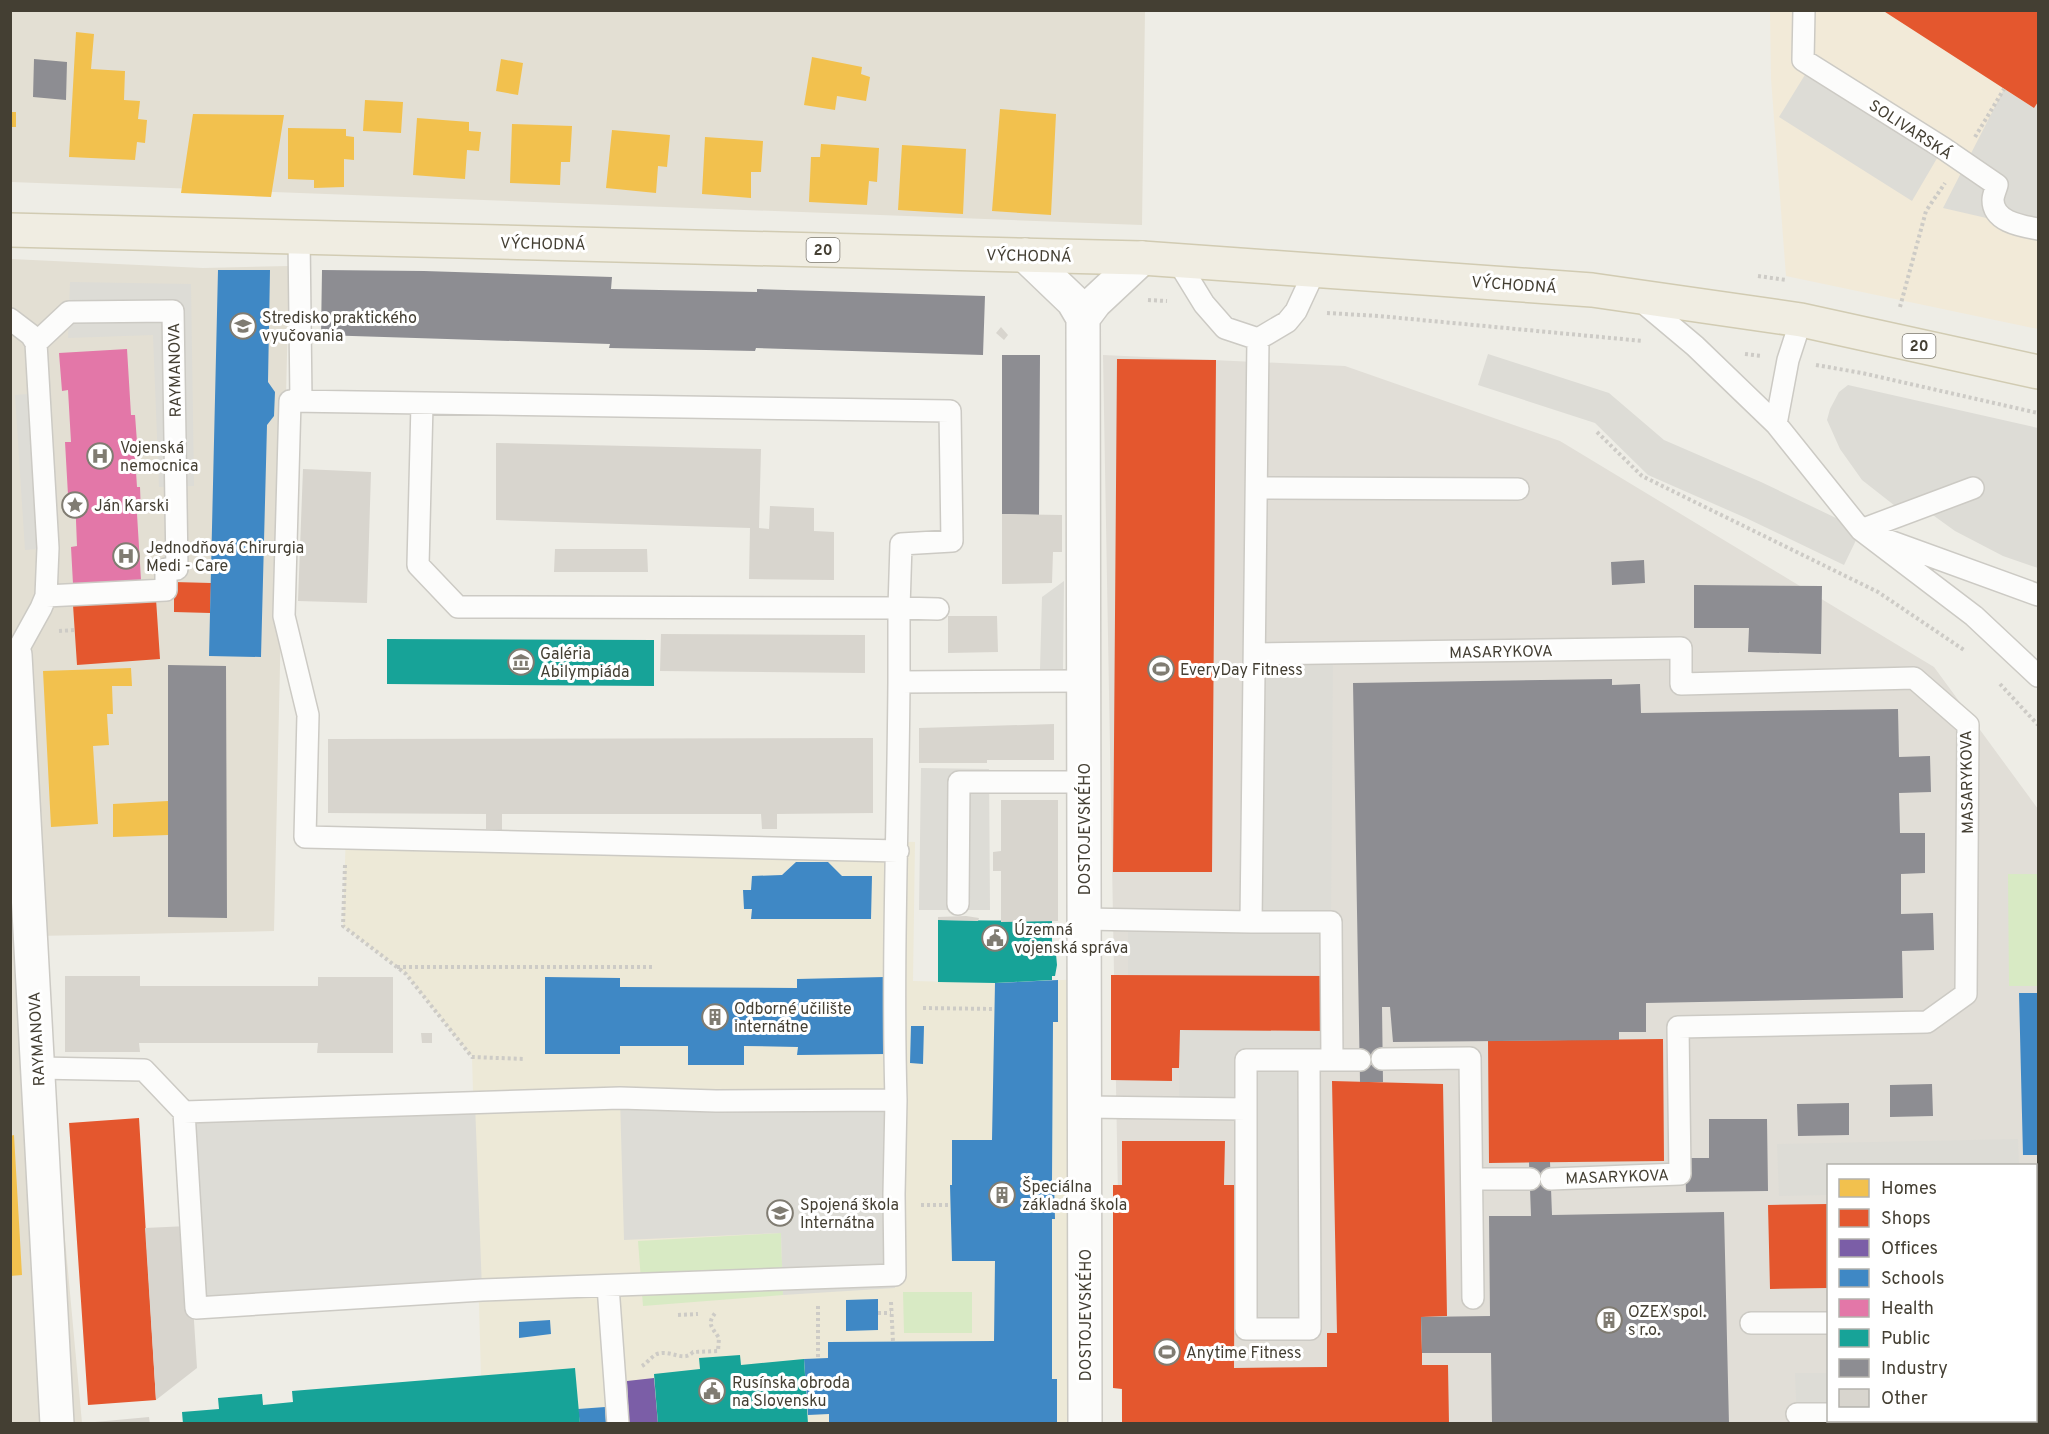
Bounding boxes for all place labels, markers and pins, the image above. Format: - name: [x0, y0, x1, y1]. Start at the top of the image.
- place label: Stredisko praktického vyučovania: [262, 309, 417, 347]
- school or university icon: Stredisko praktického vyučovania: [228, 311, 258, 341]
- place label: Vojenská nemocnica: [120, 439, 198, 477]
- hospital icon: Vojenská nemocnica: [85, 441, 115, 471]
- place icon: Ján Karski: [60, 490, 90, 520]
- place label: Ján Karski: [94, 497, 169, 517]
- place label: Jednodňová Chirurgia Medi - Care: [146, 539, 304, 577]
- hospital icon: Jednodňová Chirurgia Medi - Care: [111, 541, 141, 571]
- place label: Galéria Abilympiáda: [540, 645, 629, 683]
- museum icon: Galéria Abilympiáda: [506, 647, 536, 677]
- sports icon: EveryDay Fitness: [1146, 654, 1176, 684]
- place label: EveryDay Fitness: [1180, 661, 1303, 681]
- place label: Územná vojenská správa: [1014, 919, 1128, 959]
- public building icon: Územná vojenská správa: [980, 923, 1010, 953]
- place label: Odborné učilište internátne: [734, 1000, 852, 1038]
- building icon: Odborné učilište internátne: [700, 1002, 730, 1032]
- place label: Špeciálna základná škola: [1022, 1176, 1127, 1216]
- building icon: Špeciálna základná škola: [987, 1180, 1017, 1210]
- place label: Spojená škola Internátna: [800, 1196, 899, 1234]
- school or university icon: Spojená škola Internátna: [765, 1198, 795, 1228]
- place label: OZEX spol. s r.o.: [1628, 1303, 1706, 1341]
- building icon: OZEX spol. s r.o.: [1594, 1305, 1624, 1335]
- sports icon: Anytime Fitness: [1152, 1337, 1182, 1367]
- place label: Anytime Fitness: [1186, 1344, 1302, 1364]
- place label: Rusínska obroda na Slovensku: [732, 1374, 850, 1412]
- public building icon: Rusínska obroda na Slovensku: [697, 1376, 727, 1406]

